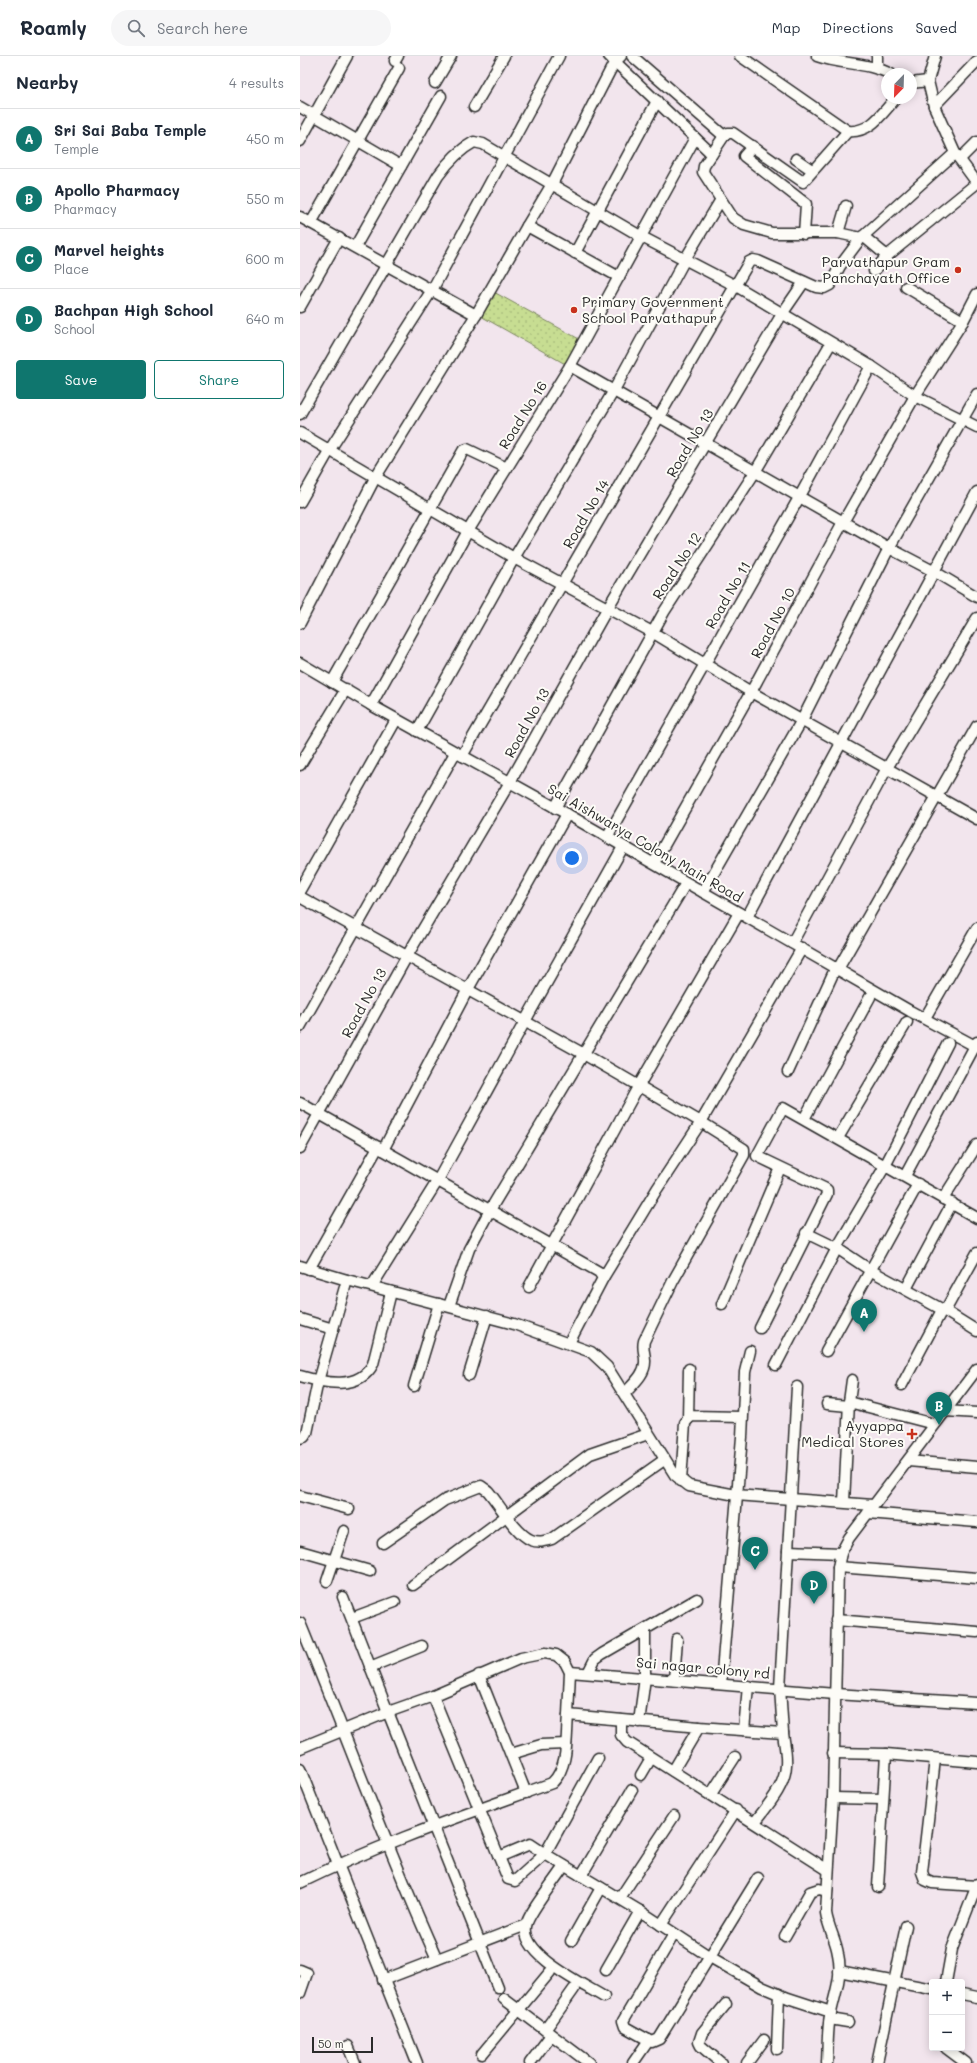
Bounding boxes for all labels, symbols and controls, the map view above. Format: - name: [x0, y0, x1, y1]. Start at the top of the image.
- search box: [111, 10, 391, 46]
- text: Roamly: [20, 15, 87, 40]
- icon: search: [125, 17, 147, 39]
- text: Search here: [157, 18, 248, 38]
- text: Map: [772, 18, 800, 37]
- text: Directions: [822, 18, 893, 37]
- text: Saved: [915, 18, 957, 37]
- north arrow: [881, 68, 917, 104]
- text: Nearby: [16, 71, 78, 93]
- text: 4 results: [229, 74, 284, 91]
- text: Sri Sai Baba Temple: [54, 120, 206, 140]
- text: A: [24, 130, 34, 147]
- text: 450 m: [246, 130, 284, 147]
- text: Temple: [54, 140, 99, 157]
- text: Apollo Pharmacy: [54, 180, 180, 200]
- text: B: [25, 190, 33, 207]
- text: 550 m: [246, 190, 284, 207]
- text: Pharmacy: [54, 200, 117, 217]
- text: Marvel heights: [54, 240, 164, 260]
- text: C: [24, 250, 34, 267]
- text: 600 m: [246, 250, 284, 267]
- place label: Parvathapur Gram Panchayath Office: [822, 252, 950, 287]
- text: Place: [54, 260, 89, 277]
- marker: Parvathapur Gram Panchayath Office: [953, 265, 963, 275]
- place label: Primary Government School Parvathapur: [582, 292, 724, 327]
- text: Bachpan High School: [54, 300, 213, 320]
- marker: Primary Government School Parvathapur: [569, 305, 579, 315]
- text: D: [24, 310, 34, 327]
- text: 640 m: [246, 310, 284, 327]
- text: School: [54, 320, 95, 337]
- button: Save: [16, 360, 146, 399]
- button: Share: [154, 360, 284, 399]
- street label: Road No 16: [494, 377, 551, 452]
- street label: Road No 13: [662, 405, 718, 481]
- street label: Road No 14: [558, 475, 613, 552]
- street label: Road No 12: [648, 528, 705, 603]
- street label: Road No 11: [701, 558, 755, 632]
- street label: Road No 10: [746, 584, 799, 661]
- street label: Road No 13: [500, 685, 554, 761]
- street label: Sai Aishwarya Colony Main Road: [544, 779, 746, 906]
- your location: [562, 848, 582, 868]
- street label: Road No 13: [337, 965, 391, 1041]
- pin: A: [851, 1299, 877, 1332]
- pin: B: [926, 1392, 952, 1425]
- place label: Ayyappa Medical Stores: [801, 1416, 904, 1451]
- marker: Ayyappa Medical Stores: [907, 1429, 917, 1439]
- pin: C: [742, 1537, 768, 1570]
- pin: D: [801, 1571, 827, 1604]
- street label: Sai nagar colony rd: [635, 1652, 771, 1683]
- map controls: [929, 1979, 965, 2051]
- button: +: [929, 1979, 965, 2015]
- button: −: [929, 2015, 965, 2051]
- scale bar: [312, 2035, 373, 2054]
- text: 50 m: [318, 2036, 344, 2051]

